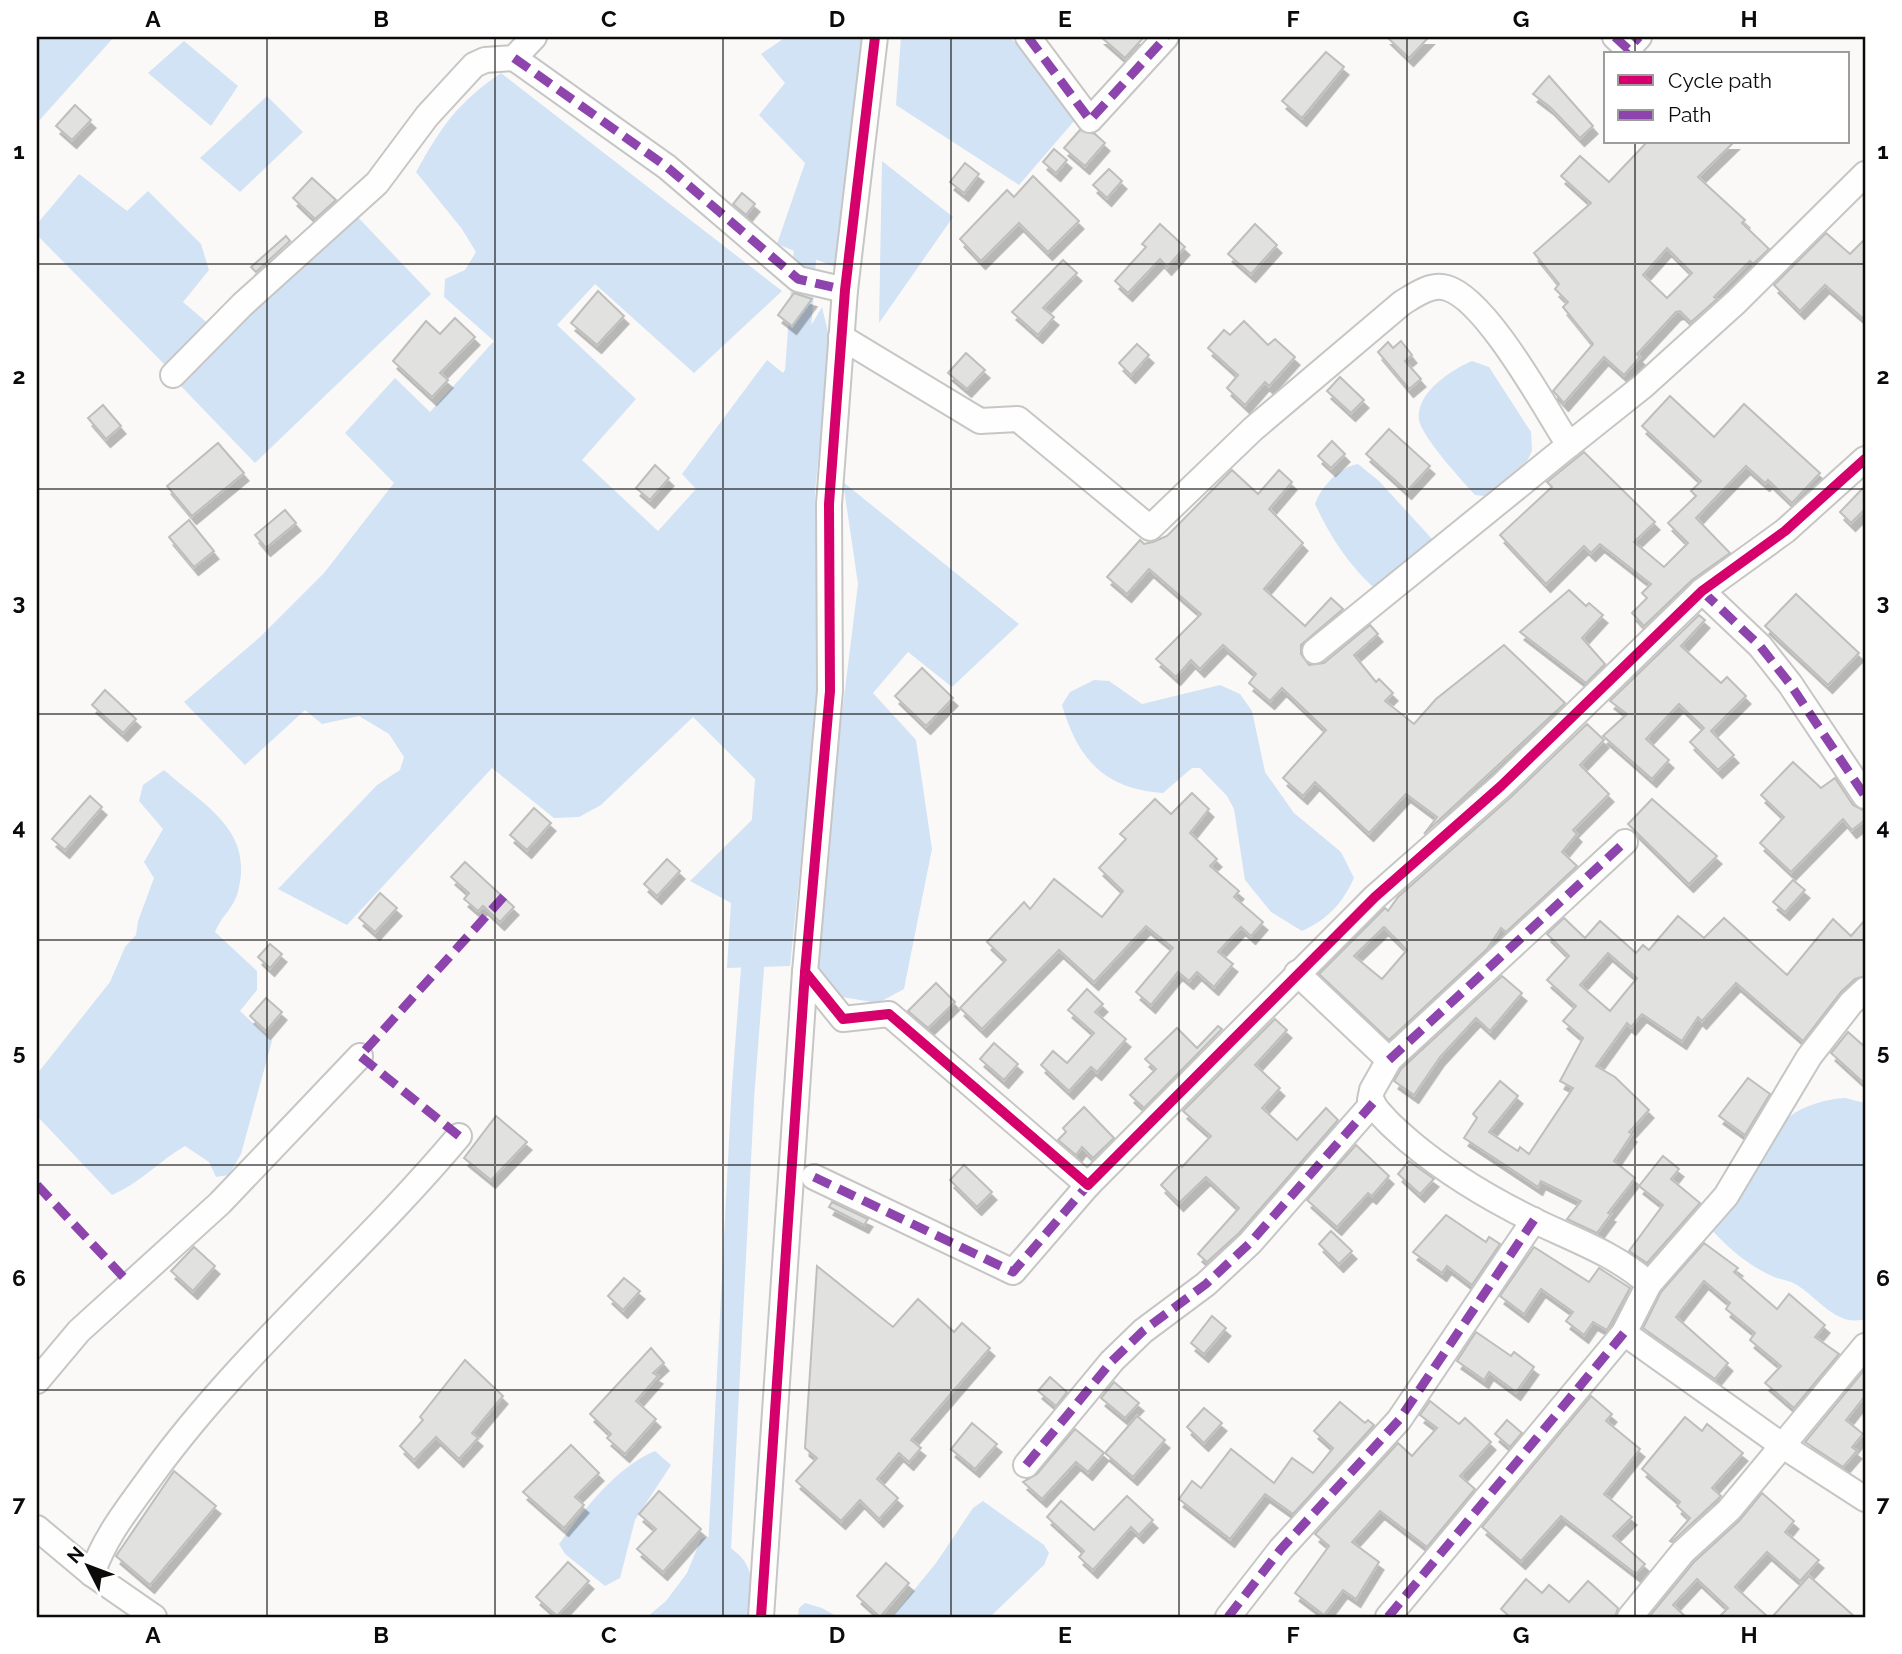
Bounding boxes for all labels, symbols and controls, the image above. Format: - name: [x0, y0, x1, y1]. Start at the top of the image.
- text: A: [145, 5, 161, 32]
- text: B: [373, 5, 389, 32]
- text: C: [601, 5, 617, 32]
- text: D: [829, 5, 845, 32]
- text: E: [1058, 5, 1072, 32]
- text: F: [1286, 5, 1300, 32]
- text: G: [1513, 5, 1529, 32]
- text: H: [1740, 5, 1758, 32]
- legend: [1604, 52, 1850, 144]
- text: Cycle path: [1668, 68, 1772, 93]
- text: Path: [1668, 102, 1712, 127]
- text: 1: [13, 137, 25, 164]
- text: 1: [1877, 137, 1889, 164]
- text: 2: [13, 362, 25, 389]
- text: 2: [1877, 362, 1889, 389]
- text: 3: [13, 588, 25, 615]
- text: 3: [1877, 588, 1889, 615]
- text: 4: [12, 813, 26, 840]
- text: 4: [1876, 813, 1890, 840]
- text: 5: [13, 1038, 26, 1065]
- text: 5: [1877, 1038, 1890, 1065]
- text: 6: [12, 1264, 26, 1291]
- text: 6: [1876, 1264, 1890, 1291]
- text: 7: [13, 1489, 26, 1516]
- text: 7: [1877, 1489, 1890, 1516]
- north arrow: [52, 1532, 122, 1602]
- text: N: [62, 1542, 88, 1567]
- text: A: [145, 1621, 161, 1648]
- text: B: [373, 1621, 389, 1648]
- text: C: [601, 1621, 617, 1648]
- text: D: [829, 1621, 845, 1648]
- text: E: [1058, 1621, 1072, 1648]
- text: F: [1286, 1621, 1300, 1648]
- text: G: [1513, 1621, 1529, 1648]
- text: H: [1740, 1621, 1758, 1648]

